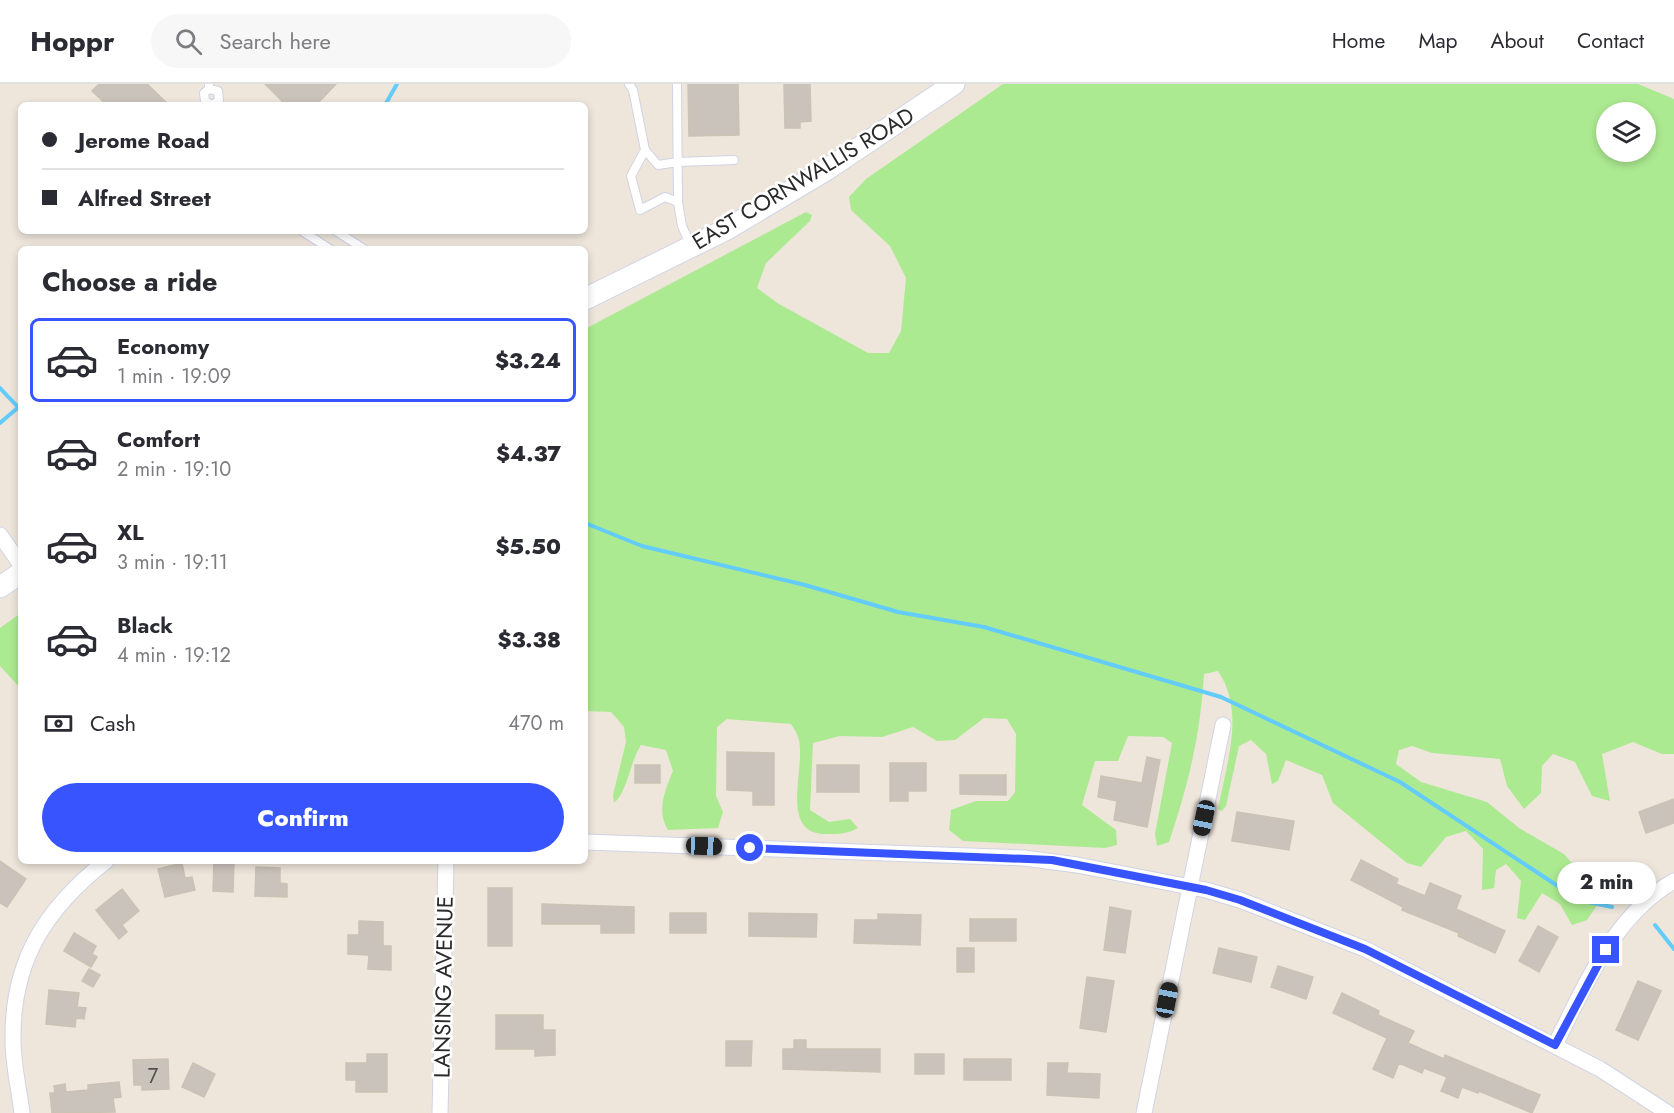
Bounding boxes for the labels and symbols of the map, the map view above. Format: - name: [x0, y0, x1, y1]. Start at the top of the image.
- street label: EAST CORNWALLIS ROAD: [686, 99, 920, 257]
- car: [1191, 799, 1217, 837]
- route start: [736, 834, 763, 861]
- car: [686, 836, 722, 856]
- callout: 2 min: [1556, 863, 1656, 905]
- street label: LANSING AVENUE: [425, 896, 461, 1078]
- route end: [1592, 936, 1619, 963]
- car: [1155, 981, 1179, 1019]
- house number: 7: [148, 1062, 159, 1091]

